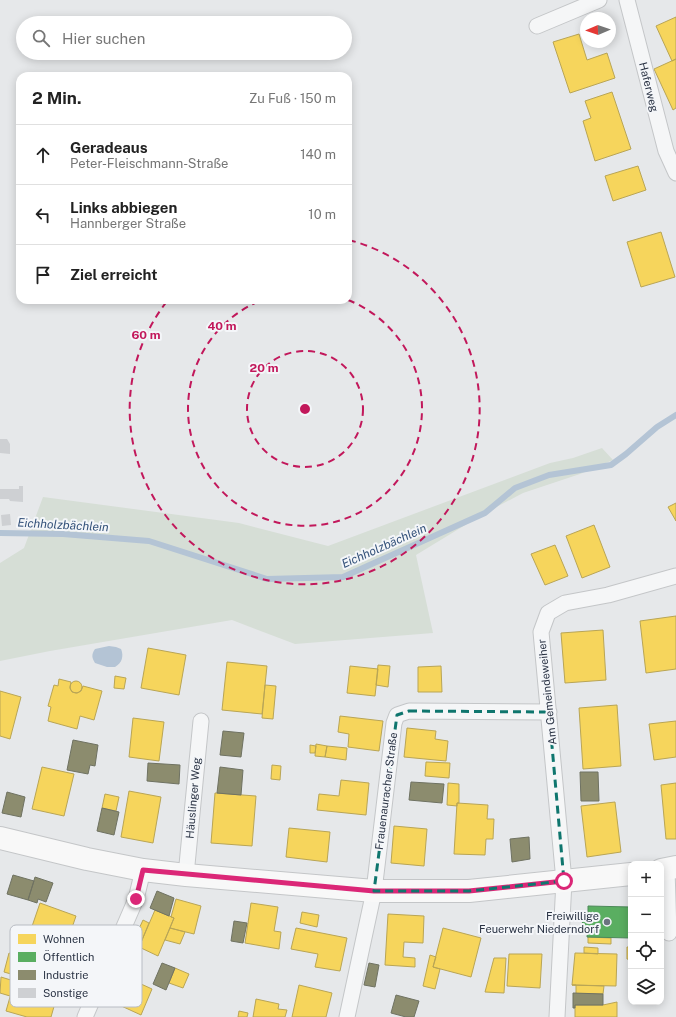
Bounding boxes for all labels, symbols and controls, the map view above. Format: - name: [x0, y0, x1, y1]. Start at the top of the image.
- north arrow: [580, 12, 616, 48]
- search box: [16, 16, 352, 60]
- icon: search: [30, 27, 52, 49]
- text: Hier suchen: [62, 30, 145, 47]
- street label: Haferweg: [637, 61, 661, 113]
- text: 2 Min.: [32, 88, 81, 108]
- text: Zu Fuß · 150 m: [249, 91, 336, 106]
- text: Geradeaus: [70, 139, 148, 156]
- icon: ahead: [32, 144, 54, 166]
- text: 140 m: [300, 147, 336, 162]
- text: Peter-Fleischmann-Straße: [70, 156, 228, 171]
- text: Links abbiegen: [70, 199, 177, 216]
- icon: left: [32, 204, 54, 226]
- text: 10 m: [308, 207, 336, 222]
- text: Hannberger Straße: [70, 216, 186, 231]
- icon: arrive: [32, 264, 54, 286]
- text: Ziel erreicht: [70, 266, 157, 283]
- text: 40 m: [207, 319, 237, 333]
- text: 60 m: [131, 328, 161, 342]
- text: 20 m: [250, 361, 279, 375]
- centre of rings: [298, 402, 312, 416]
- water label: Eichholzbächlein: [17, 516, 109, 534]
- water label: Eichholzbächlein: [339, 521, 429, 571]
- street label: Am Gemeindeweiher: [535, 639, 559, 745]
- street label: Frauenauracher Straße: [373, 732, 399, 850]
- street label: Häuslinger Weg: [183, 757, 203, 839]
- map controls: [628, 861, 664, 1005]
- button: +: [628, 861, 664, 897]
- route start: [555, 872, 573, 890]
- route end: [127, 890, 145, 908]
- button: −: [628, 897, 664, 933]
- place label: Freiwillige Feuerwehr Niederndorf: [479, 910, 600, 935]
- marker: Freiwillige Feuerwehr Niederndorf: [602, 917, 612, 927]
- legend: [10, 925, 142, 1007]
- text: Wohnen: [43, 933, 84, 945]
- button: locate: [628, 933, 664, 969]
- text: Öffentlich: [43, 950, 94, 963]
- text: Industrie: [43, 969, 88, 981]
- button: layers: [628, 969, 664, 1005]
- text: Sonstige: [43, 987, 88, 999]

